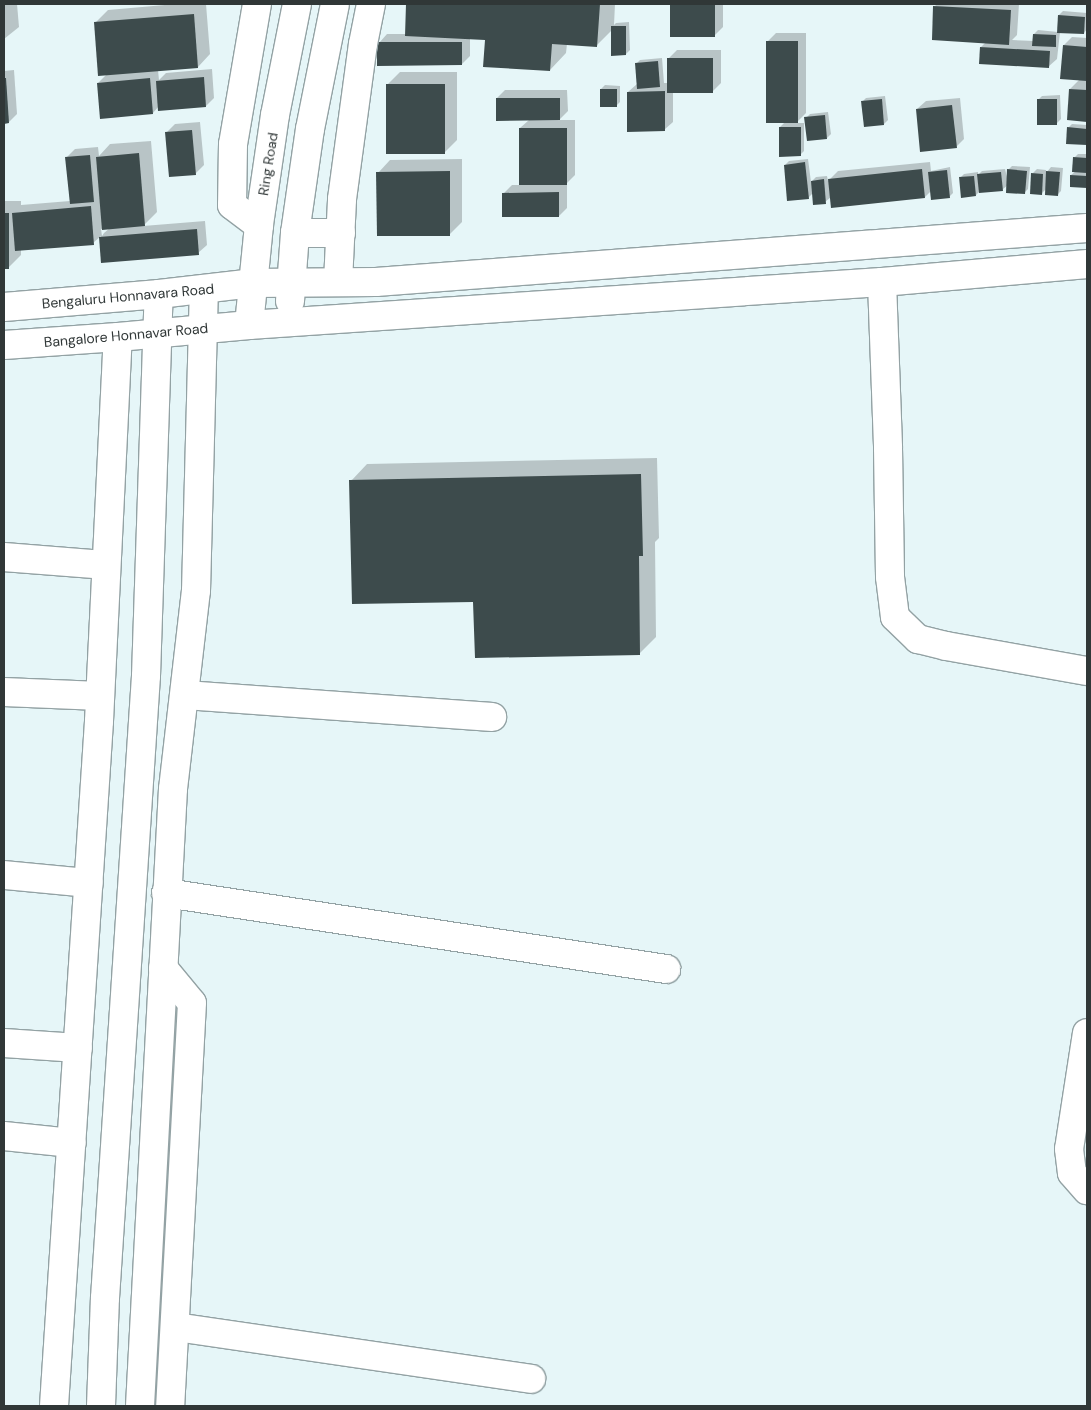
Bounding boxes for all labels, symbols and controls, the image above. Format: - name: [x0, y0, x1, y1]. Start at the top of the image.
- street label: Ring Road: [255, 131, 281, 197]
- street label: Bengaluru Honnavara Road: [41, 280, 215, 312]
- street label: Bangalore Honnavar Road: [43, 319, 209, 351]

